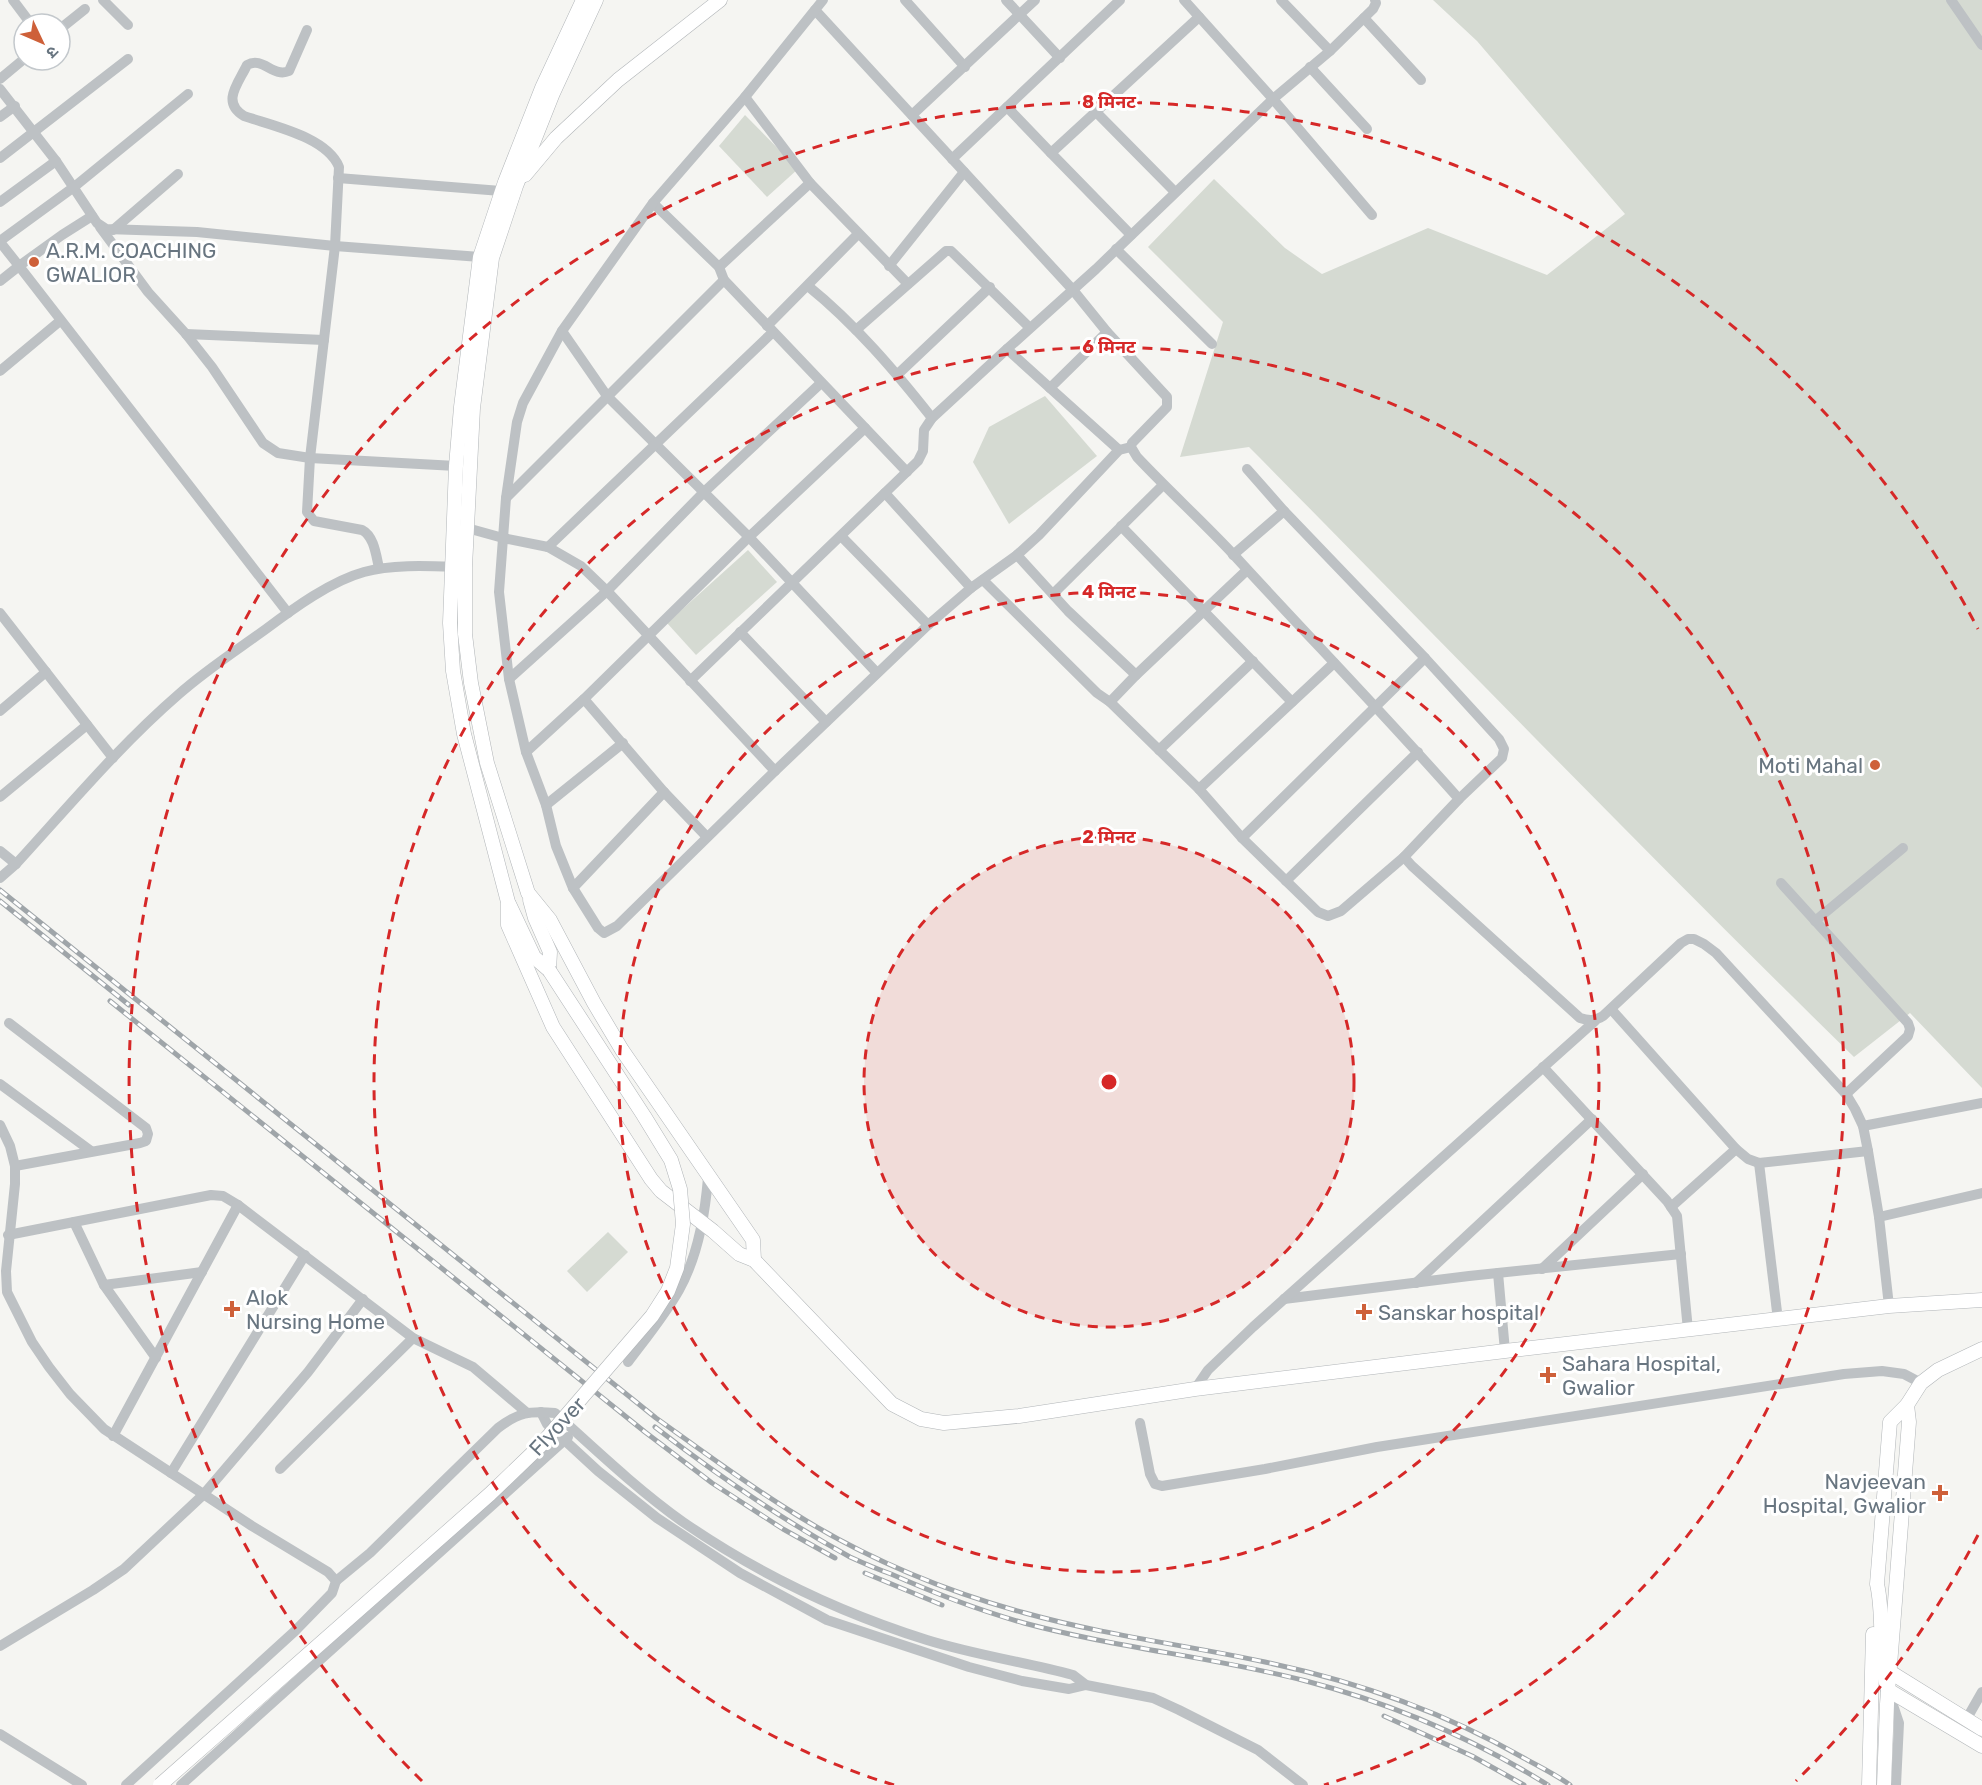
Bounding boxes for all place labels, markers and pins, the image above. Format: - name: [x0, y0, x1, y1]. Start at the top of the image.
- place label: A.R.M. COACHING GWALIOR: [46, 238, 216, 287]
- marker: A.R.M. COACHING GWALIOR: [27, 255, 41, 269]
- place label: Moti Mahal: [1758, 753, 1863, 778]
- marker: Moti Mahal: [1868, 758, 1882, 772]
- centre of rings: [1099, 1072, 1119, 1092]
- place label: Alok Nursing Home: [246, 1285, 385, 1334]
- marker: Alok Nursing Home: [223, 1300, 241, 1318]
- place label: Sanskar hospital: [1378, 1300, 1539, 1325]
- marker: Sanskar hospital: [1355, 1303, 1373, 1321]
- place label: Sahara Hospital, Gwalior: [1562, 1351, 1721, 1400]
- marker: Sahara Hospital, Gwalior: [1539, 1366, 1557, 1384]
- place label: Navjeevan Hospital, Gwalior: [1763, 1469, 1926, 1518]
- marker: Navjeevan Hospital, Gwalior: [1931, 1484, 1949, 1502]

